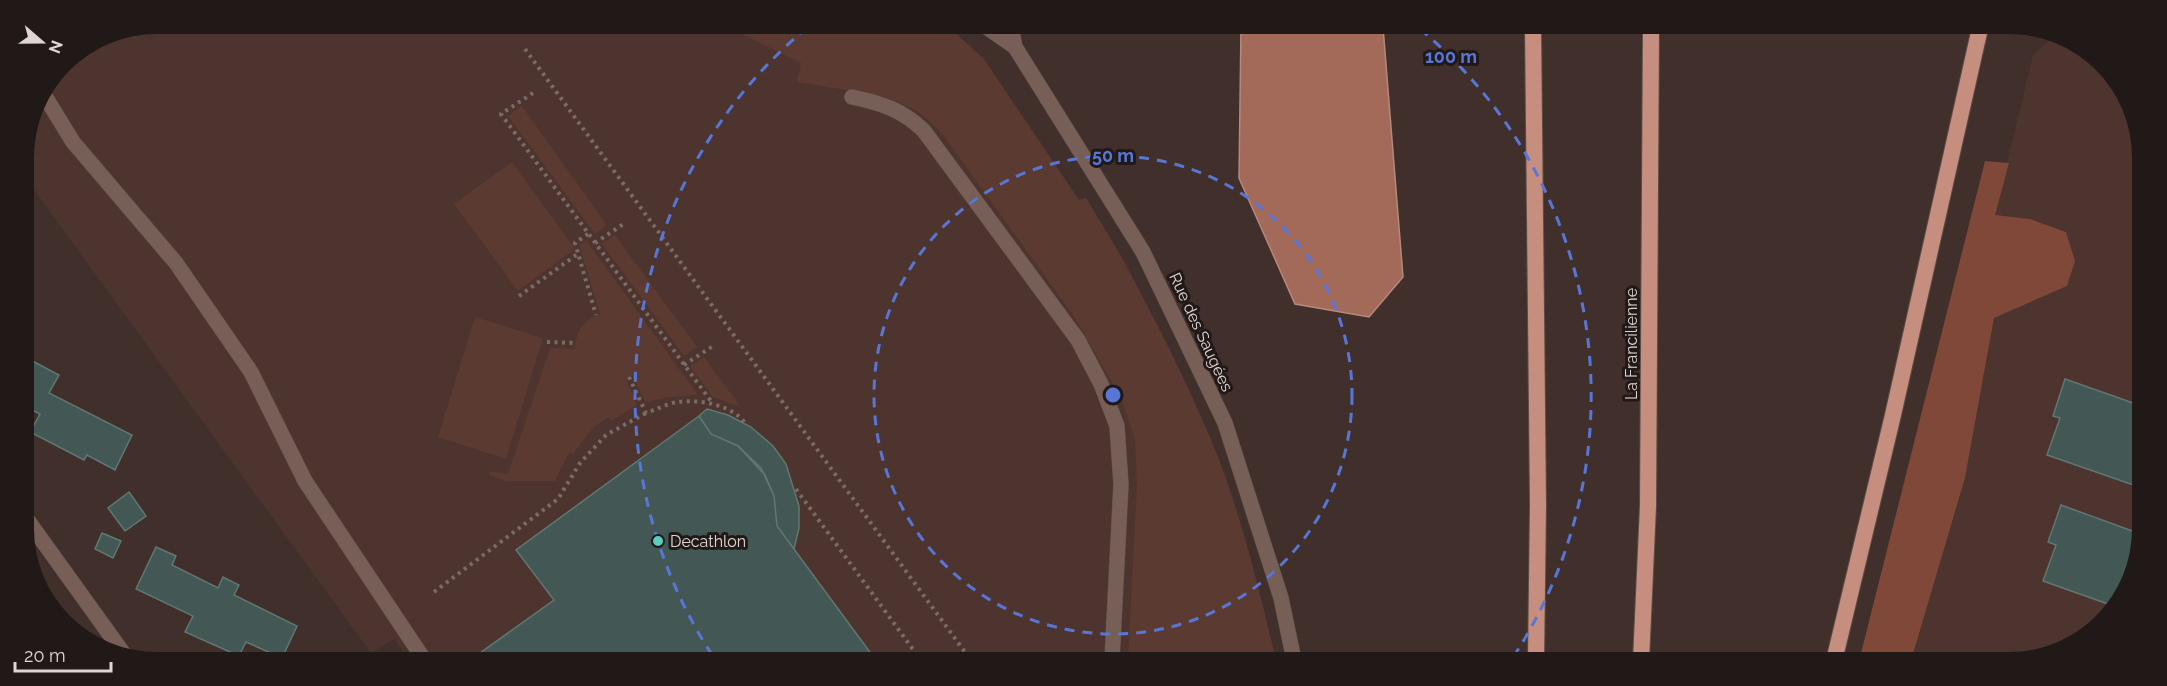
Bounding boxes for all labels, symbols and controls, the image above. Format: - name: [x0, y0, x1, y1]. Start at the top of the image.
- north arrow: [12, 12, 72, 72]
- text: N: [45, 38, 67, 56]
- text: 100 m: [1425, 46, 1477, 67]
- text: 50 m: [1092, 145, 1134, 166]
- street label: Rue des Saugées: [1165, 270, 1237, 395]
- street label: La Francilienne: [1622, 288, 1641, 400]
- centre of rings: [1103, 385, 1123, 405]
- place label: Decathlon: [670, 532, 746, 551]
- marker: Decathlon: [651, 534, 665, 548]
- scale bar: [15, 635, 111, 673]
- text: 20 m: [24, 645, 66, 666]

